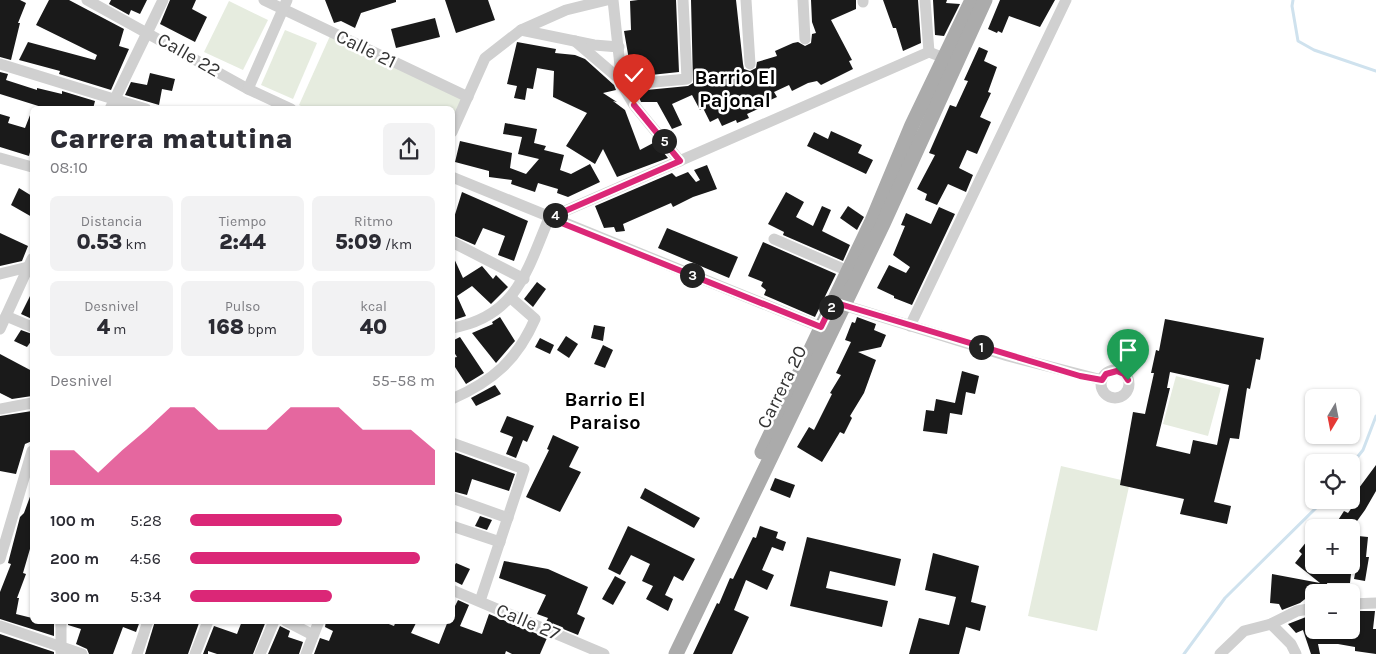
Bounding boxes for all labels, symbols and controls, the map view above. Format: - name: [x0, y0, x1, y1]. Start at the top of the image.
- street label: Calle 21: [332, 25, 400, 73]
- street label: Calle 22: [154, 28, 224, 82]
- pin: [613, 54, 655, 105]
- icon: check: [620, 61, 648, 89]
- district label: Barrio El Pajonal: [694, 66, 776, 112]
- text: Carrera matutina: [50, 122, 293, 155]
- button: share: [383, 123, 435, 175]
- pin: 5: [652, 128, 676, 154]
- text: 5: [660, 133, 669, 150]
- text: 08:10: [50, 158, 88, 177]
- pin: 4: [542, 202, 568, 228]
- text: 4: [551, 207, 560, 224]
- text: Distancia: [81, 213, 142, 230]
- text: Tiempo: [219, 213, 266, 230]
- text: Ritmo: [354, 213, 393, 230]
- text: 0.53: [76, 230, 122, 254]
- text: 2:44: [219, 230, 266, 254]
- text: 5:09: [335, 230, 382, 254]
- text: km: [122, 236, 147, 253]
- text: /km: [382, 236, 412, 253]
- pin: 3: [680, 262, 704, 288]
- text: 3: [688, 267, 697, 284]
- pin: 2: [818, 294, 844, 320]
- text: Desnivel: [84, 298, 139, 315]
- text: Pulso: [225, 298, 260, 315]
- text: kcal: [360, 298, 387, 315]
- text: 2: [827, 299, 836, 316]
- text: 4: [97, 315, 110, 339]
- text: 168: [208, 315, 244, 339]
- text: 40: [360, 315, 387, 339]
- text: m: [110, 321, 126, 338]
- text: bpm: [244, 321, 277, 338]
- pin: [1107, 329, 1149, 380]
- pin: 1: [968, 334, 994, 360]
- icon: arrive: [1114, 336, 1142, 364]
- text: 1: [979, 339, 984, 356]
- street label: Carrera 20: [752, 342, 812, 432]
- text: Desnivel: [50, 371, 112, 390]
- text: 55–58 m: [372, 371, 435, 390]
- district label: Barrio El Paraiso: [564, 388, 646, 434]
- north arrow: [1305, 389, 1360, 444]
- map controls: [1305, 389, 1360, 639]
- button: locate: [1305, 454, 1360, 509]
- text: 100 m: [50, 511, 95, 530]
- text: 5:28: [130, 511, 162, 530]
- button: +: [1305, 519, 1360, 574]
- text: 200 m: [50, 549, 99, 568]
- text: 4:56: [130, 549, 161, 568]
- button: −: [1305, 584, 1360, 639]
- text: 300 m: [50, 587, 99, 606]
- text: 5:34: [130, 587, 161, 606]
- street label: Calle 27: [493, 599, 563, 645]

